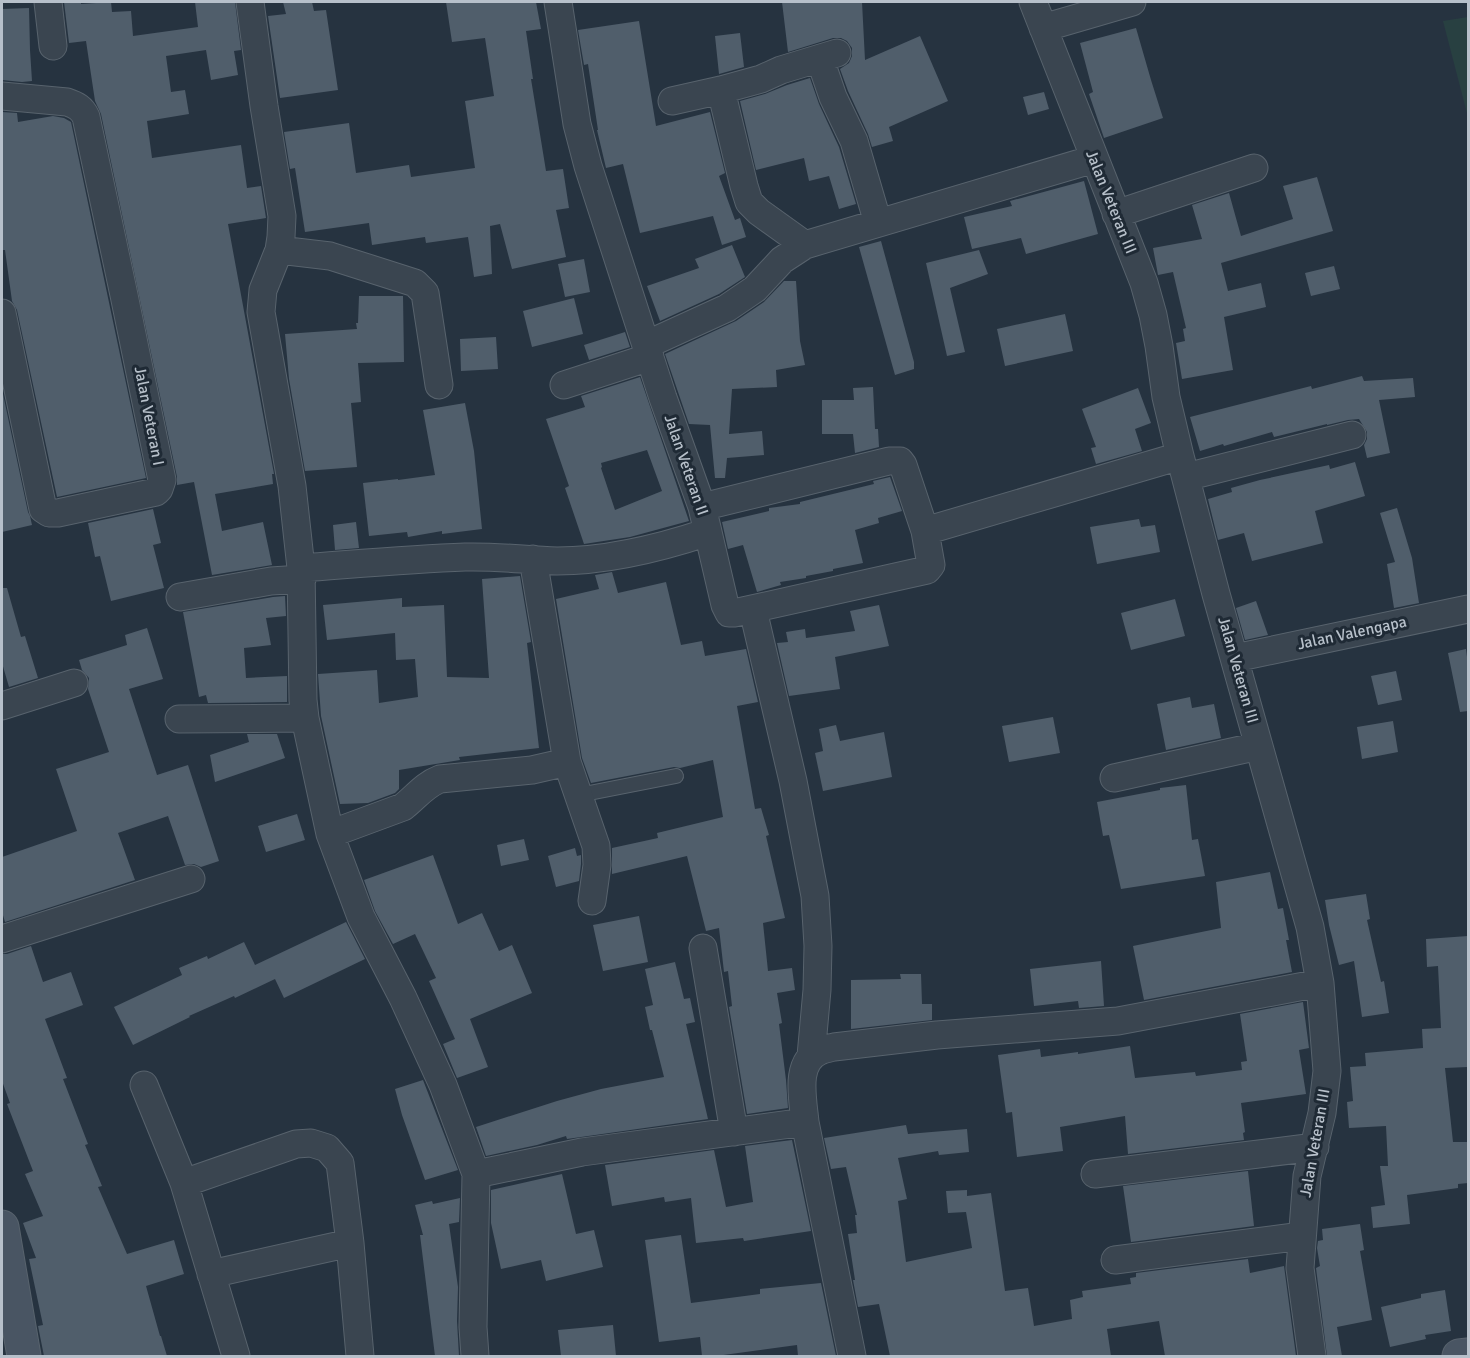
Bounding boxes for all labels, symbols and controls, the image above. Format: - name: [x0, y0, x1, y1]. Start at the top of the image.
- street label: Jalan Veteran III: [1081, 147, 1141, 257]
- street label: Jalan Veteran I: [130, 365, 168, 467]
- street label: Jalan Veteran II: [659, 412, 713, 518]
- street label: Jalan Valengapa: [1296, 612, 1408, 654]
- street label: Jalan Veteran III: [1213, 614, 1263, 726]
- street label: Jalan Veteran III: [1296, 1087, 1334, 1199]

